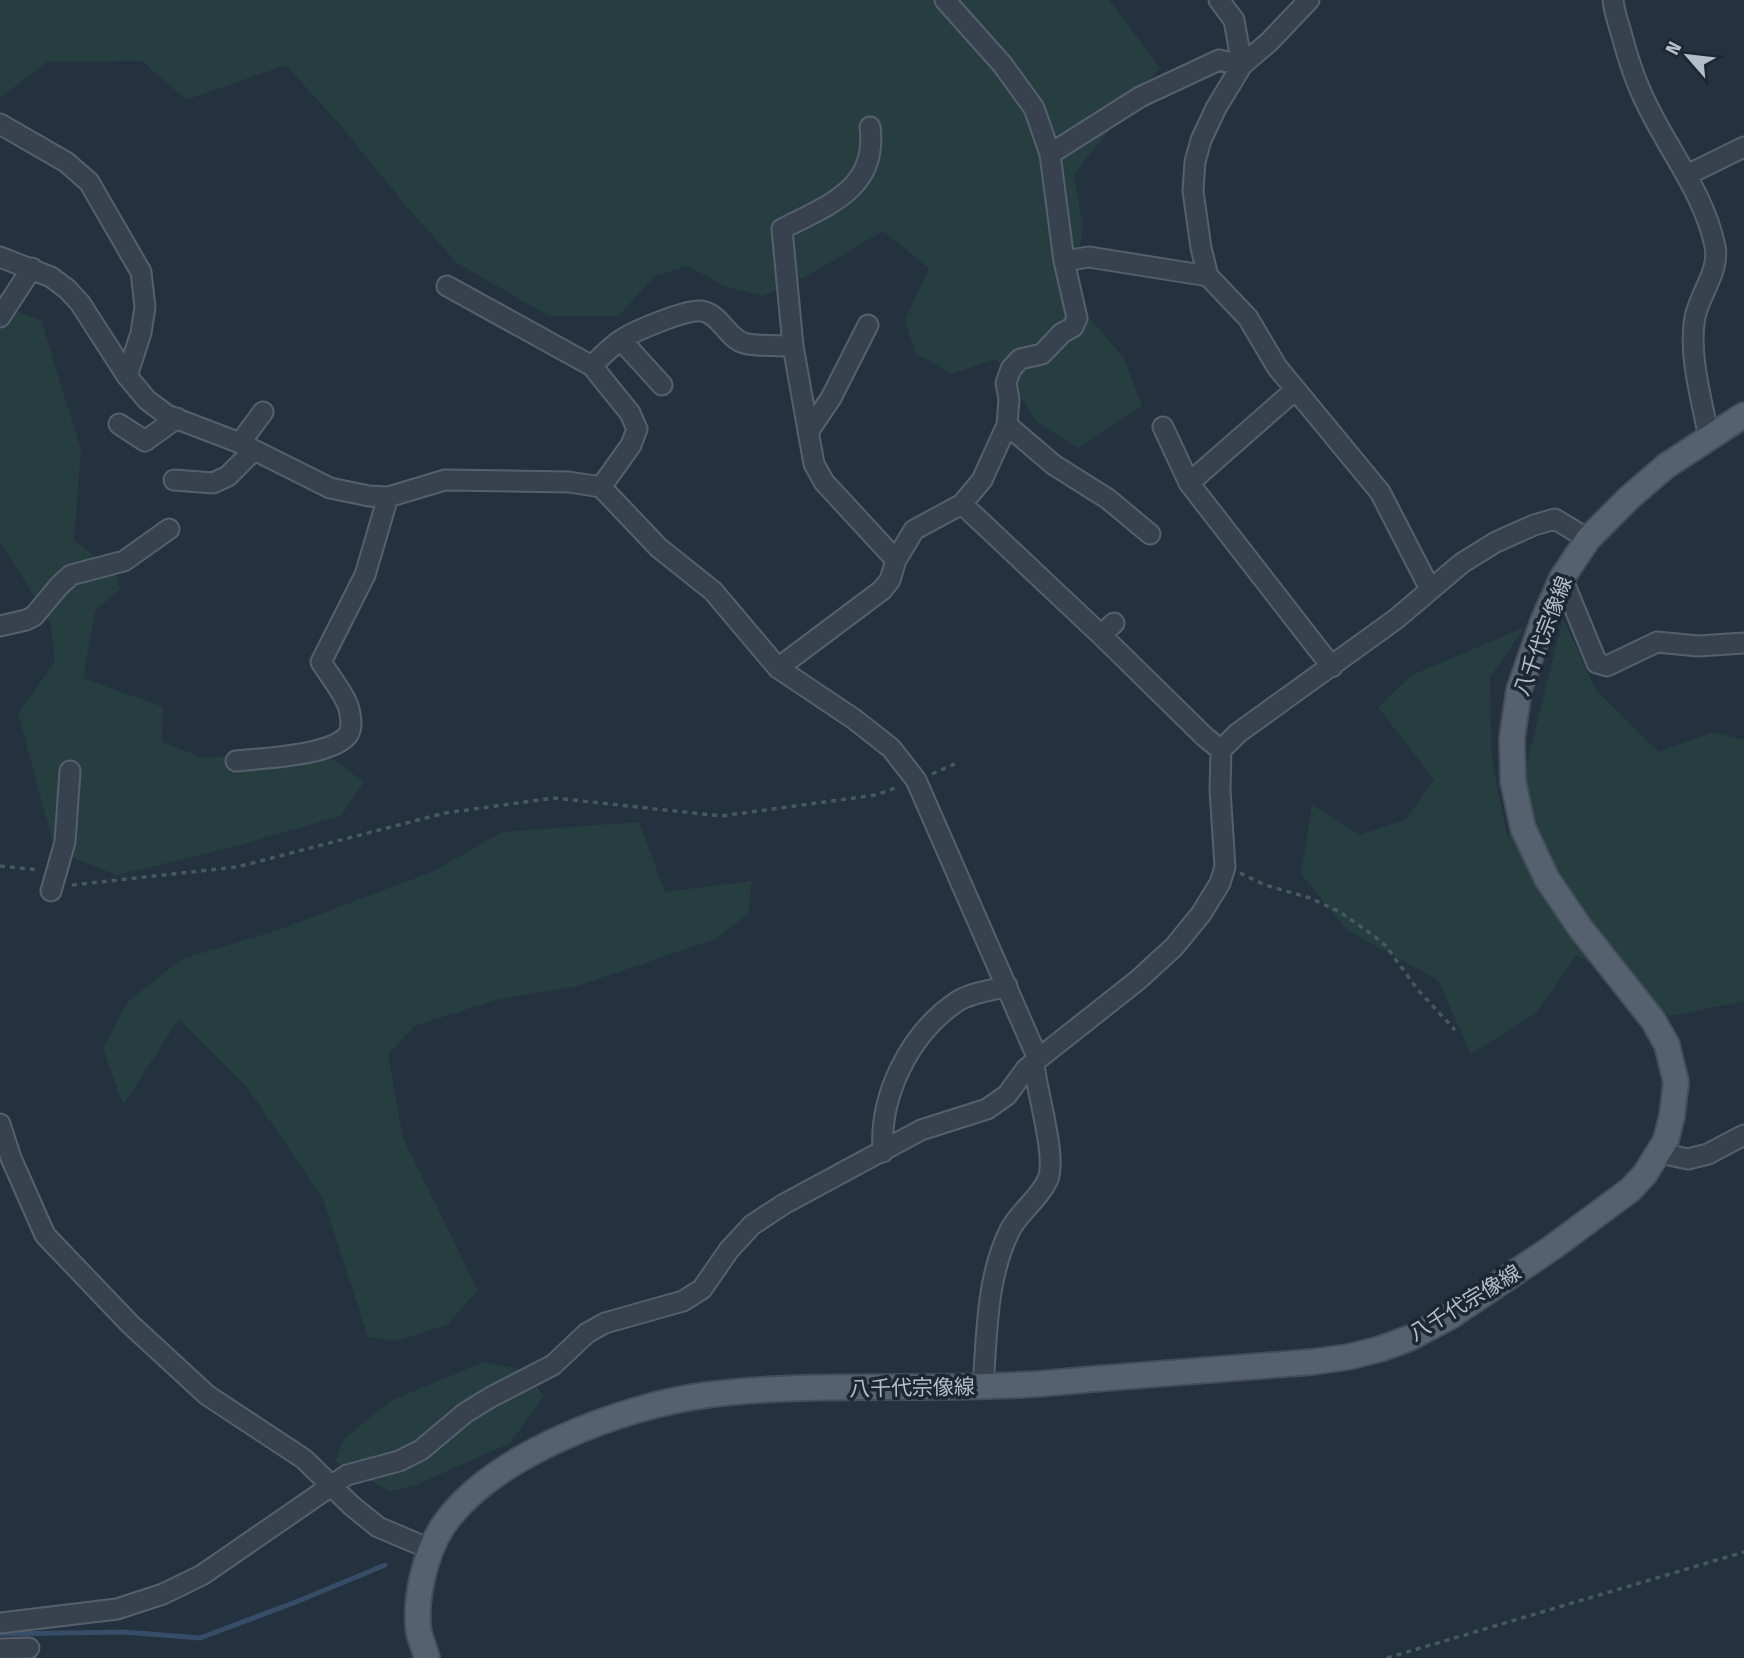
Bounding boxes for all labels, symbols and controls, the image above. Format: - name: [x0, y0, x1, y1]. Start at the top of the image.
- north arrow: [1653, 21, 1723, 91]
- text: N: [1661, 38, 1686, 59]
- street label: 八千代宗像線: [1508, 573, 1578, 699]
- street label: 八千代宗像線: [1404, 1259, 1526, 1347]
- street label: 八千代宗像線: [849, 1374, 975, 1402]

